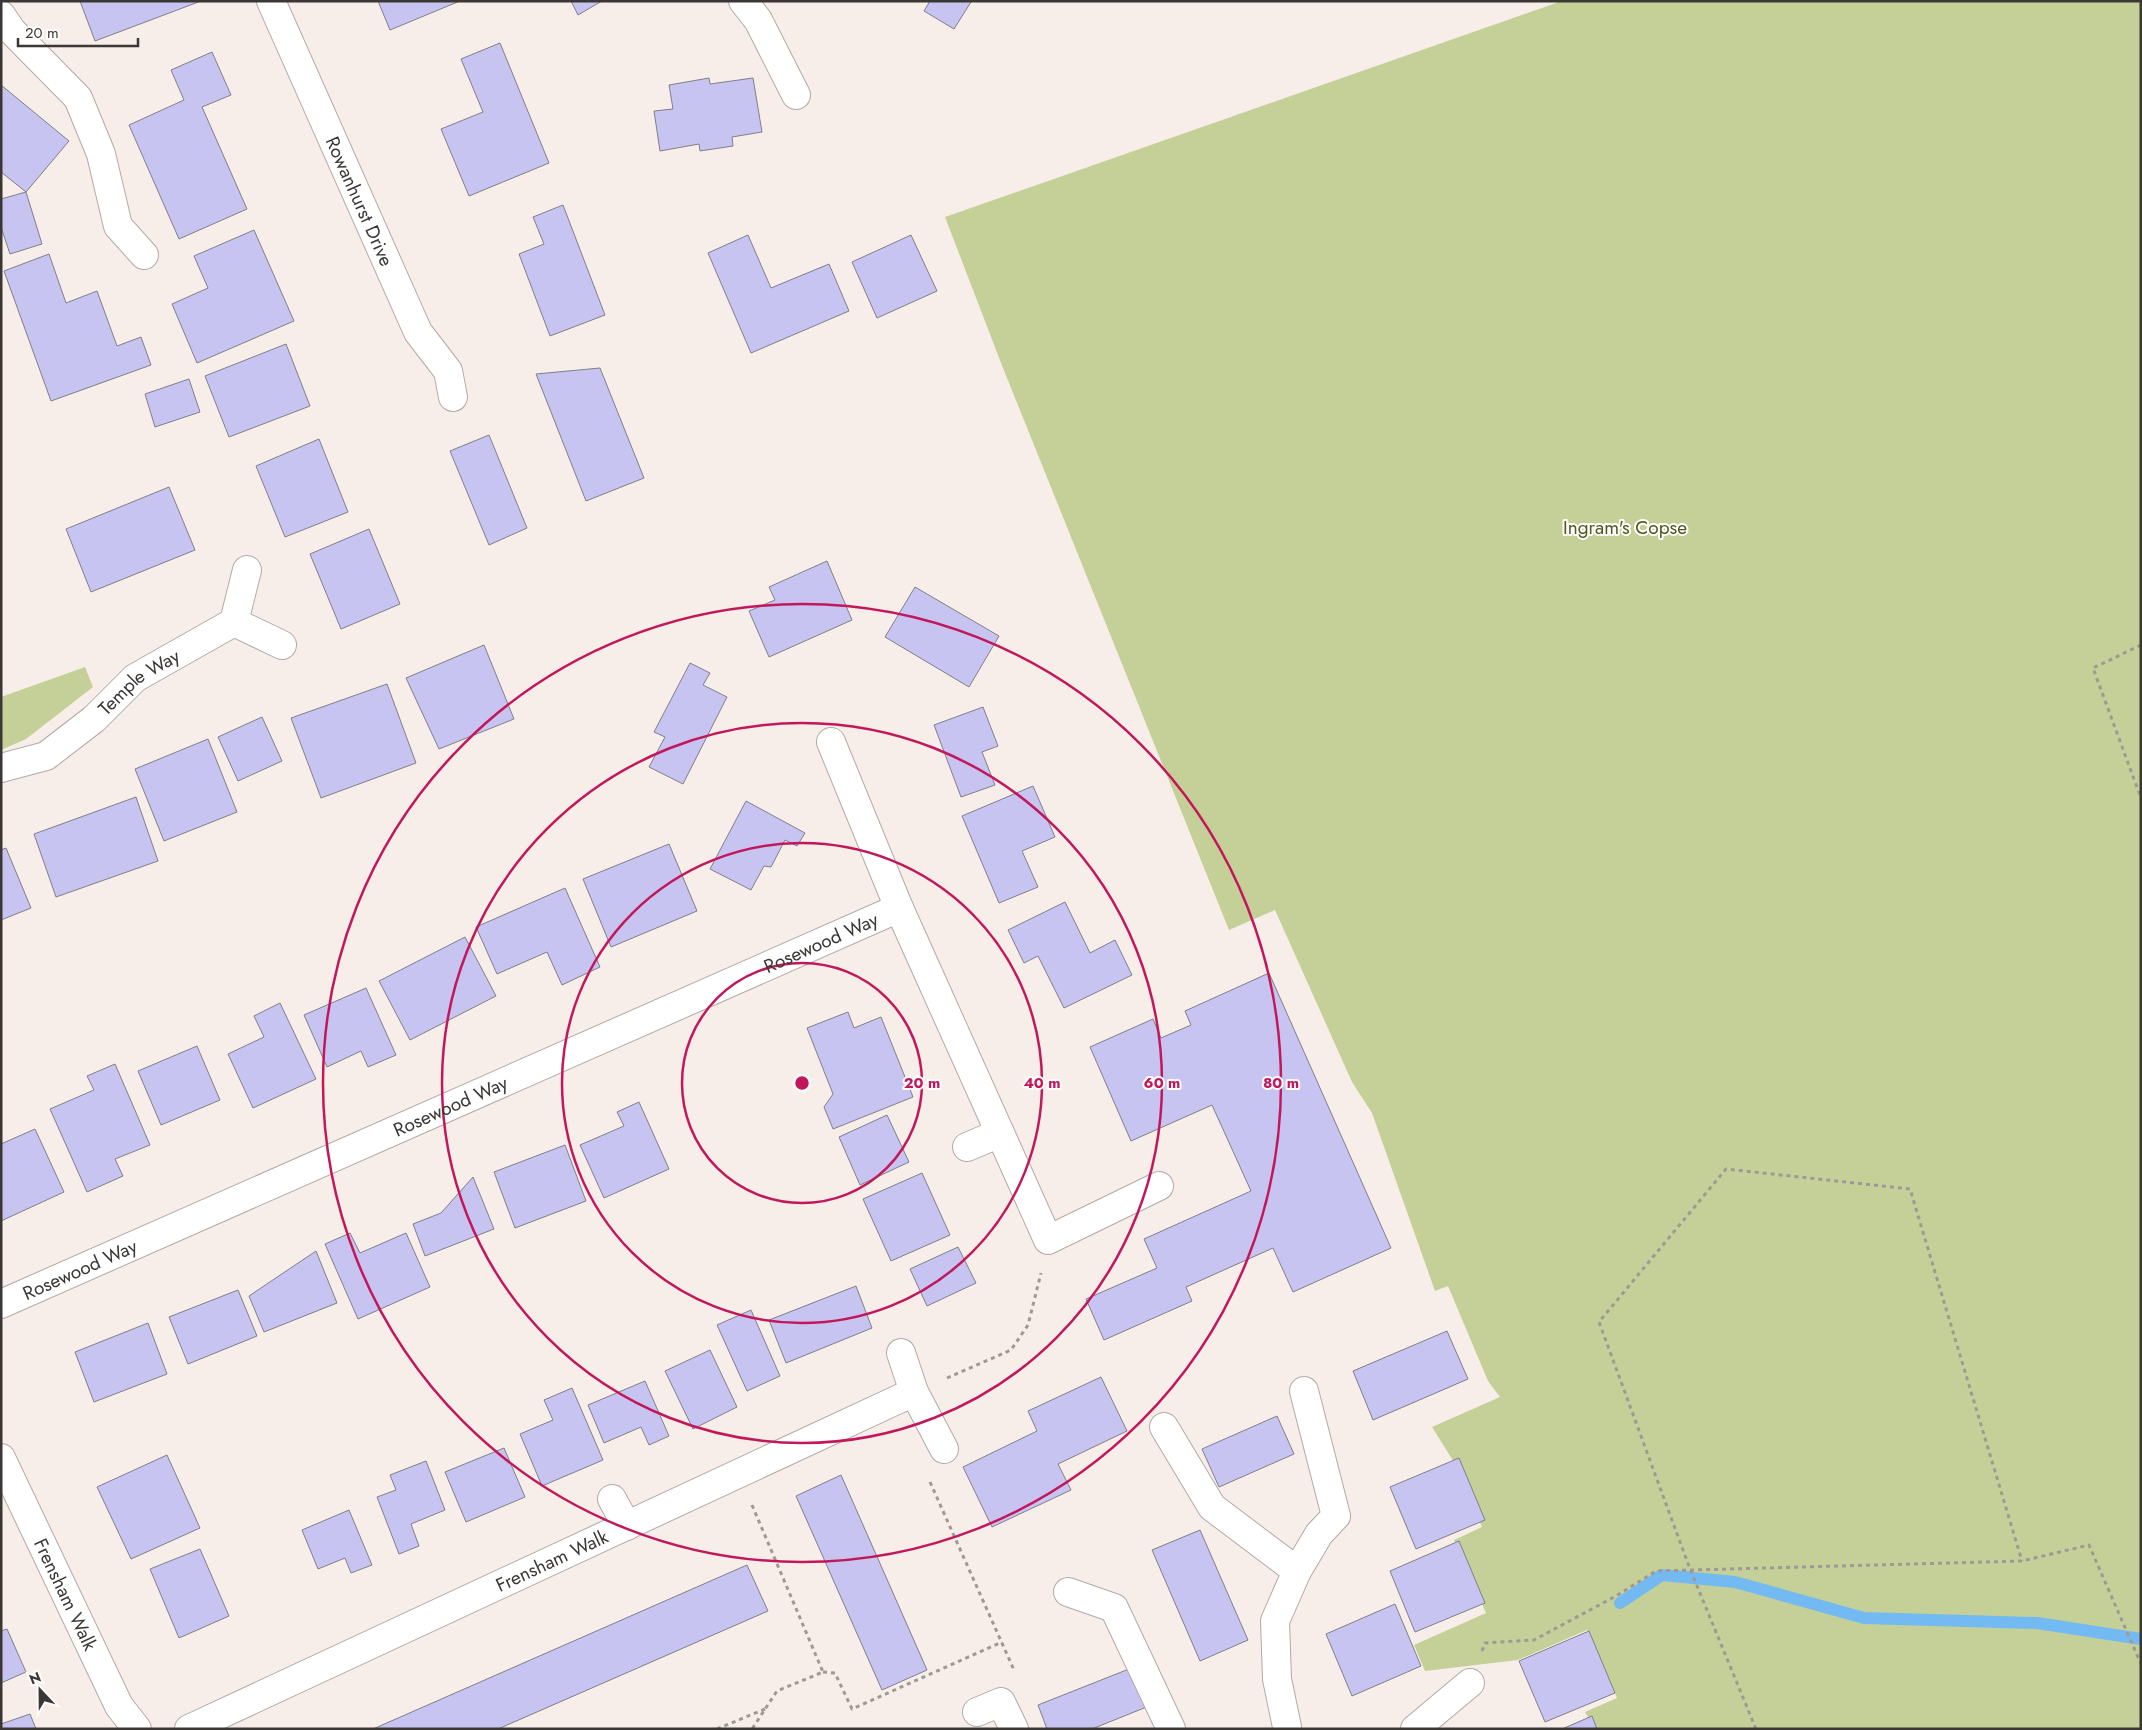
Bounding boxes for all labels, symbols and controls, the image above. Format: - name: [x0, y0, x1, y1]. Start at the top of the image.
- scale bar: [18, 15, 138, 47]
- text: 20 m: [25, 22, 59, 44]
- street label: Rowanhurst Drive: [319, 132, 400, 271]
- park label: Ingram's Copse: [1563, 514, 1687, 541]
- street label: Temple Way: [92, 642, 185, 721]
- street label: Rosewood Way: [760, 906, 883, 980]
- street label: Rosewood Way: [389, 1069, 513, 1143]
- text: 20 m: [904, 1072, 940, 1094]
- text: 40 m: [1023, 1072, 1061, 1094]
- text: 60 m: [1144, 1072, 1180, 1094]
- text: 80 m: [1263, 1072, 1299, 1094]
- centre of rings: [793, 1074, 811, 1092]
- street label: Rosewood Way: [18, 1232, 142, 1307]
- street label: Frensham Walk: [491, 1523, 613, 1599]
- street label: Frensham Walk: [27, 1534, 104, 1656]
- north arrow: [15, 1665, 65, 1715]
- text: N: [26, 1667, 44, 1689]

